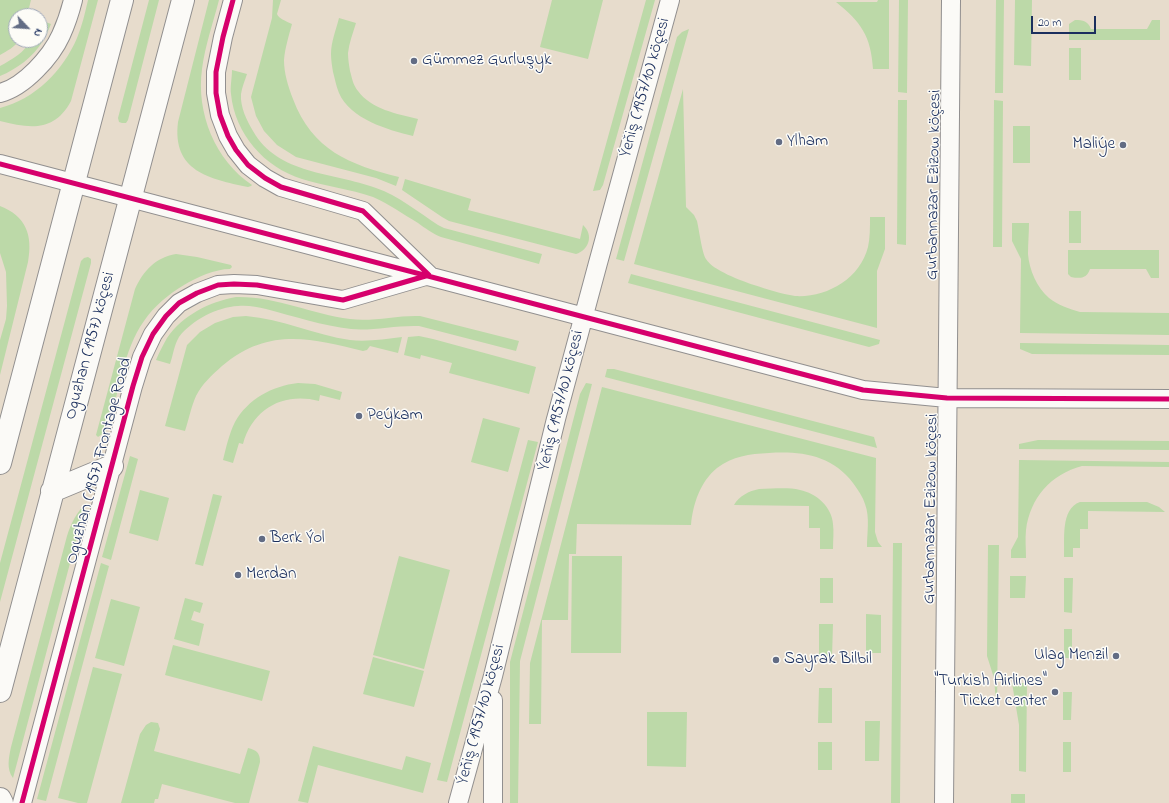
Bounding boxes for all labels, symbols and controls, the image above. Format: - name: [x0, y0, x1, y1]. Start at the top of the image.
- north arrow: [8, 8, 48, 48]
- scale bar: [1033, 8, 1098, 34]
- text: 20 m: [1038, 14, 1061, 32]
- street label: Ýeňiş (1957/10) köçesi: [616, 16, 676, 160]
- text: N: [29, 26, 47, 39]
- place label: Gümmez Gurluşyk: [422, 51, 551, 71]
- marker: Gümmez Gurluşyk: [409, 56, 419, 66]
- street label: Gurbannazar Ezizow köçesi: [923, 90, 947, 280]
- place label: Ylham: [787, 132, 828, 152]
- place label: Maliýe: [1073, 135, 1115, 155]
- marker: Ylham: [774, 137, 784, 147]
- marker: Maliýe: [1118, 140, 1128, 150]
- street label: Oguzhan (1957) köçesi: [61, 270, 121, 422]
- street label: Ýeňiş (1957/10) köçesi: [535, 328, 589, 474]
- street label: Oguzhan (1957) Frontage Road: [63, 356, 137, 566]
- place label: Peýkam: [367, 406, 423, 426]
- marker: Peýkam: [354, 411, 364, 421]
- street label: Gurbannazar Ezizow köçesi: [920, 414, 944, 604]
- place label: Berk Ýol: [270, 529, 325, 549]
- marker: Berk Ýol: [257, 534, 267, 544]
- place label: Merdan: [246, 565, 296, 585]
- marker: Merdan: [233, 570, 243, 580]
- street label: Ýeňiş (1957/10) köçesi: [453, 643, 511, 787]
- place label: Ulag Menzil: [1034, 646, 1108, 666]
- place label: Sayrak Bilbil: [784, 650, 872, 670]
- marker: Ulag Menzil: [1111, 651, 1121, 661]
- marker: Sayrak Bilbil: [771, 655, 781, 665]
- place label: "Turkish Airlines" Ticket center: [934, 672, 1047, 712]
- marker: "Turkish Airlines" Ticket center: [1050, 687, 1060, 697]

